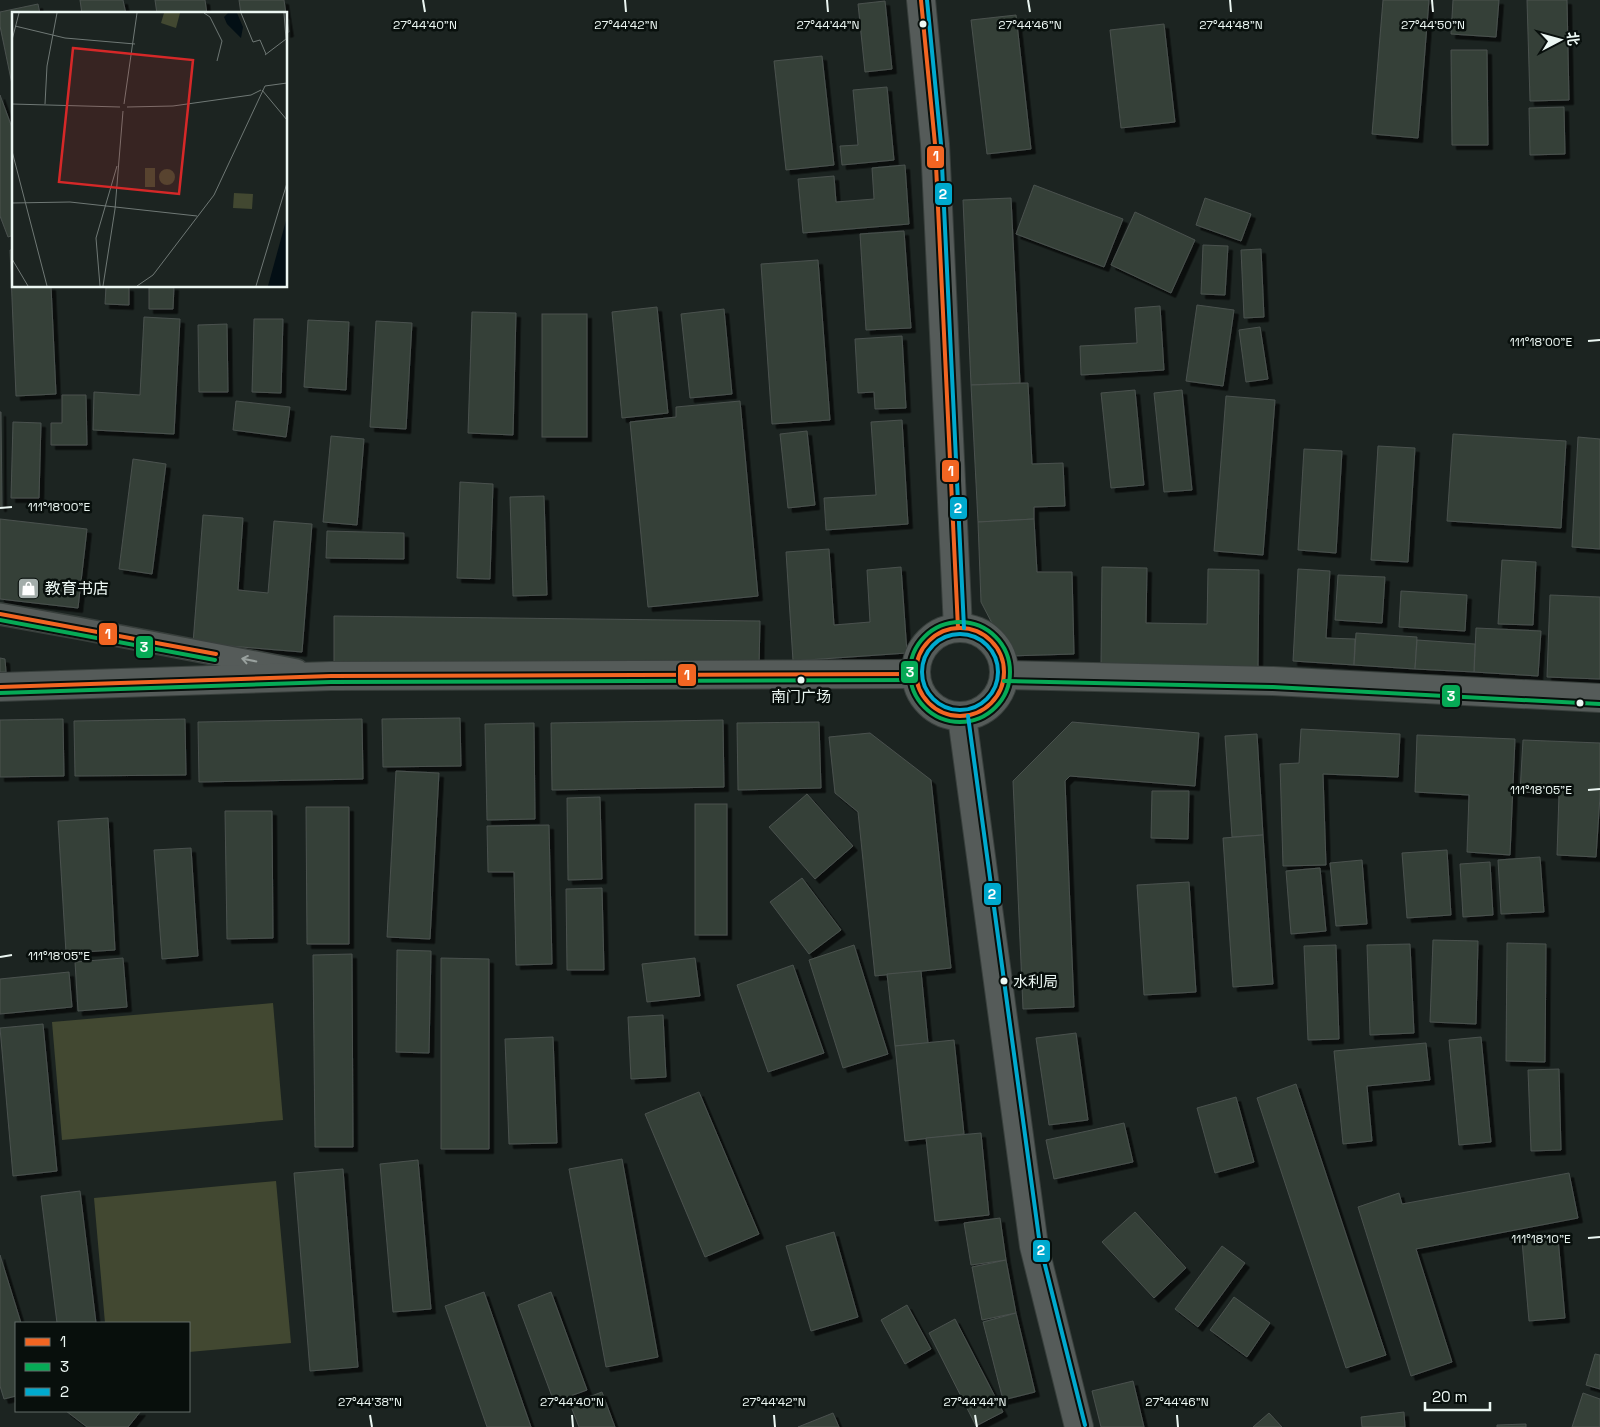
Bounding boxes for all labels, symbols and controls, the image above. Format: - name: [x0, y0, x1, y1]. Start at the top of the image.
- inset map: [12, 12, 288, 288]
- north arrow: [1535, 15, 1585, 65]
- text: 27°44'40"N: [393, 17, 457, 33]
- text: 27°44'42"N: [594, 17, 658, 33]
- text: 27°44'44"N: [796, 17, 860, 33]
- text: 27°44'46"N: [998, 17, 1062, 33]
- text: 27°44'48"N: [1199, 17, 1263, 33]
- text: 27°44'50"N: [1401, 17, 1465, 33]
- unlabelled marker: [918, 19, 928, 29]
- text: 北: [1563, 31, 1583, 47]
- line badge: 1: [926, 145, 945, 169]
- text: 1: [933, 147, 939, 165]
- line badge: 2: [934, 182, 953, 206]
- text: 2: [939, 185, 947, 203]
- text: 111°18'00"E: [1510, 334, 1572, 350]
- line badge: 1: [941, 459, 960, 483]
- text: 1: [948, 462, 954, 480]
- line badge: 2: [949, 496, 968, 520]
- text: 111°18'00"E: [28, 499, 90, 515]
- text: 2: [954, 499, 962, 517]
- shop icon: 教育书店: [17, 576, 41, 600]
- place label: 教育书店: [45, 578, 109, 599]
- line badge: 1: [98, 622, 118, 646]
- text: 1: [105, 625, 111, 643]
- line badge: 3: [135, 635, 154, 659]
- text: 3: [140, 638, 148, 656]
- one-way arrow: [241, 655, 257, 665]
- line badge: 3: [900, 660, 919, 684]
- line badge: 1: [677, 663, 697, 687]
- text: 3: [906, 663, 914, 681]
- text: 1: [684, 666, 690, 684]
- marker: 南门广场: [796, 675, 806, 685]
- line badge: 3: [1441, 684, 1461, 708]
- place label: 南门广场: [771, 687, 831, 706]
- text: 3: [1447, 687, 1455, 705]
- unlabelled marker: [1575, 698, 1585, 708]
- text: 111°18'05"E: [1510, 782, 1572, 798]
- line badge: 2: [983, 882, 1002, 906]
- text: 2: [988, 885, 996, 903]
- text: 111°18'05"E: [28, 948, 90, 964]
- place label: 水利局: [1013, 972, 1058, 991]
- marker: 水利局: [999, 976, 1009, 986]
- text: 111°18'10"E: [1511, 1231, 1571, 1247]
- line badge: 2: [1032, 1239, 1051, 1263]
- text: 2: [1037, 1241, 1045, 1259]
- legend: [15, 1322, 190, 1412]
- text: 1: [60, 1332, 66, 1351]
- text: 3: [60, 1357, 69, 1376]
- scale bar: [1425, 1380, 1490, 1412]
- text: 2: [60, 1382, 69, 1401]
- text: 20 m: [1432, 1387, 1467, 1406]
- text: 27°44'38"N: [338, 1394, 402, 1410]
- text: 27°44'40"N: [540, 1394, 604, 1410]
- text: 27°44'42"N: [742, 1394, 806, 1410]
- text: 27°44'44"N: [943, 1394, 1007, 1410]
- text: 27°44'46"N: [1145, 1394, 1209, 1410]

